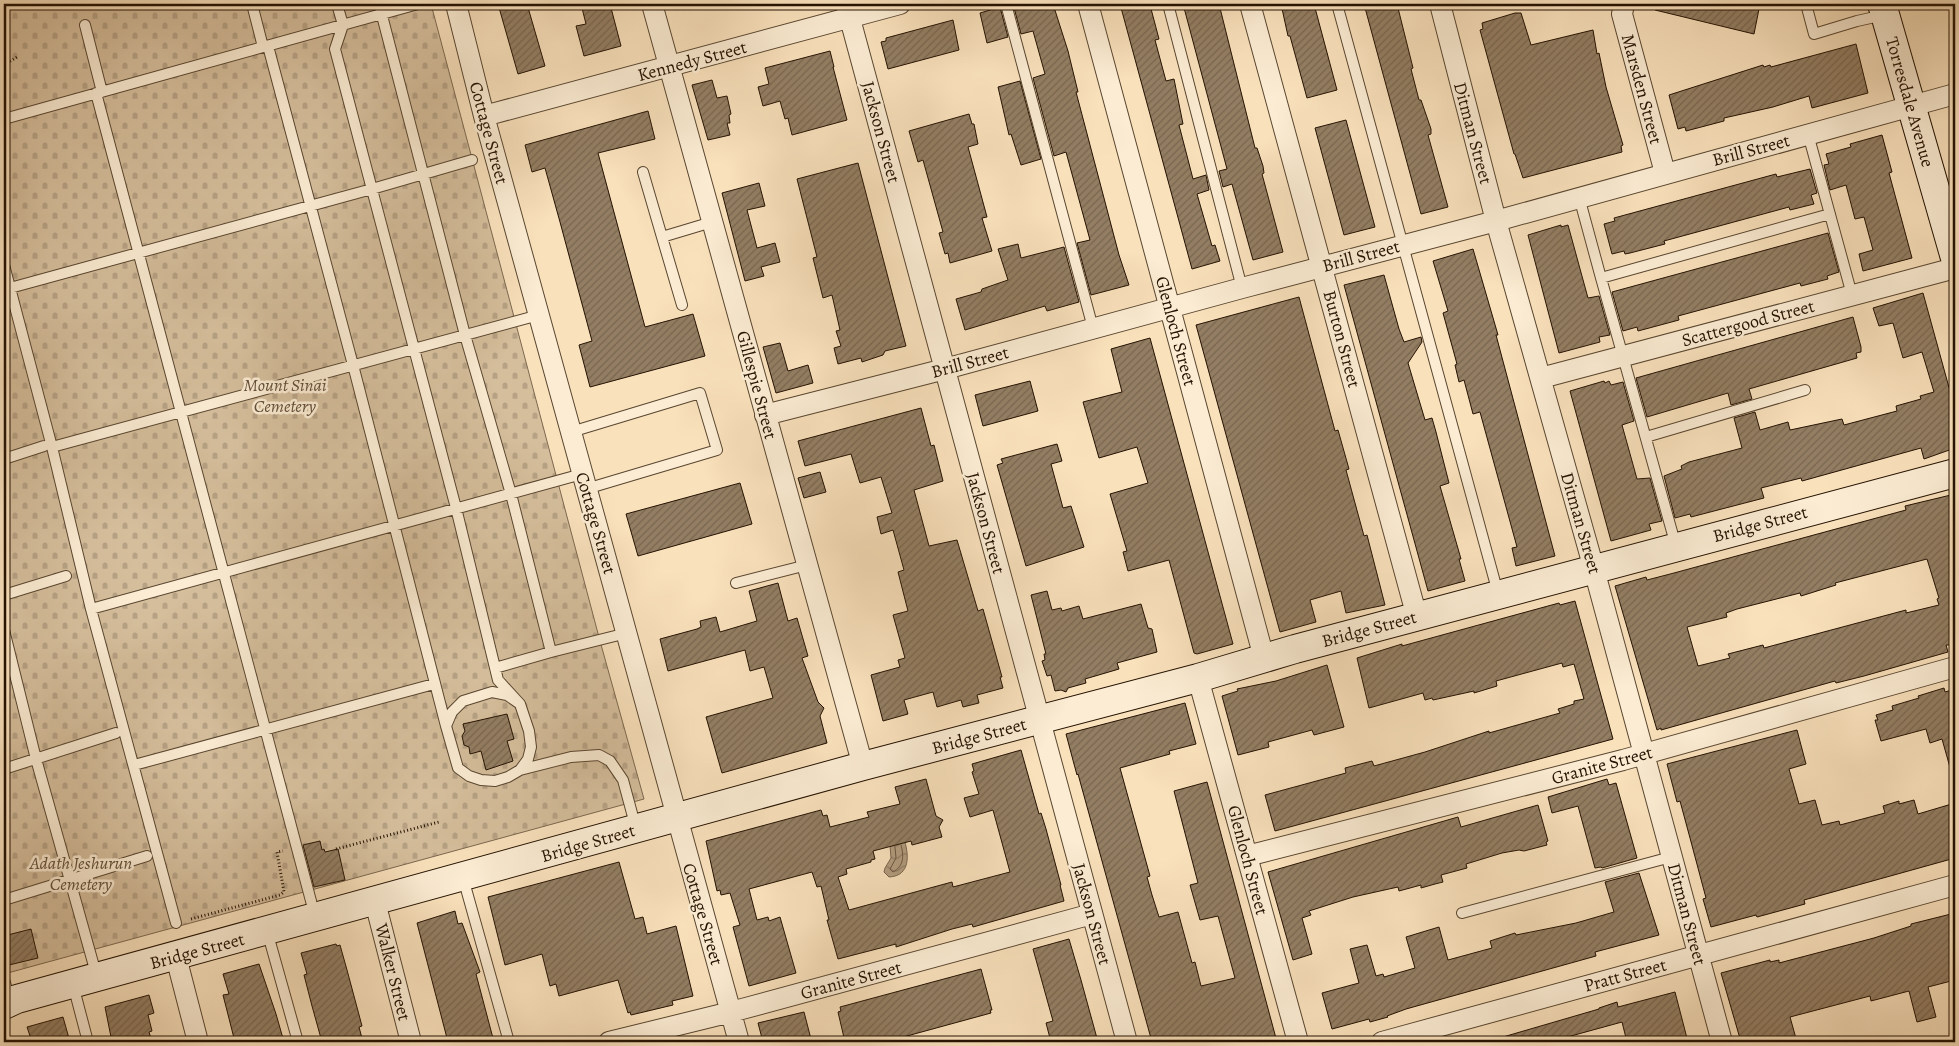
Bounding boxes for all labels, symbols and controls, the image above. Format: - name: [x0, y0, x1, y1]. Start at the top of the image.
- street label: Marsden Street: [1616, 31, 1668, 147]
- street label: Torresdale Avenue: [1880, 34, 1940, 170]
- street label: Kennedy Street: [635, 35, 749, 87]
- street label: Cottage Street: [464, 79, 514, 187]
- street label: Jackson Street: [856, 79, 906, 185]
- street label: Ditman Street: [1448, 79, 1498, 187]
- street label: Brill Street: [1710, 128, 1792, 172]
- street label: Brill Street: [1320, 234, 1402, 278]
- street label: Glenloch Street: [1150, 274, 1202, 389]
- street label: Burton Street: [1317, 288, 1367, 390]
- street label: Scattergood Street: [1679, 294, 1817, 352]
- street label: Gillespie Street: [731, 328, 783, 442]
- street label: Brill Street: [929, 340, 1011, 384]
- park label: Mount Sinai Cemetery: [243, 373, 327, 418]
- street label: Cottage Street: [570, 469, 622, 577]
- street label: Ditman Street: [1555, 469, 1607, 577]
- street label: Jackson Street: [961, 470, 1011, 576]
- street label: Bridge Street: [1710, 500, 1810, 548]
- street label: Bridge Street: [1319, 605, 1419, 653]
- street label: Bridge Street: [929, 712, 1029, 760]
- street label: Granite Street: [1549, 740, 1655, 790]
- street label: Glenloch Street: [1222, 803, 1274, 918]
- street label: Bridge Street: [538, 818, 638, 868]
- park label: Adath Jeshurun Cemetery: [29, 851, 132, 896]
- street label: Cottage Street: [677, 860, 729, 968]
- street label: Ditman Street: [1662, 860, 1712, 968]
- street label: Jackson Street: [1067, 861, 1117, 967]
- street label: Walker Street: [369, 920, 417, 1023]
- street label: Bridge Street: [147, 927, 247, 975]
- street label: Pratt Street: [1581, 952, 1669, 998]
- street label: Granite Street: [798, 955, 904, 1005]

